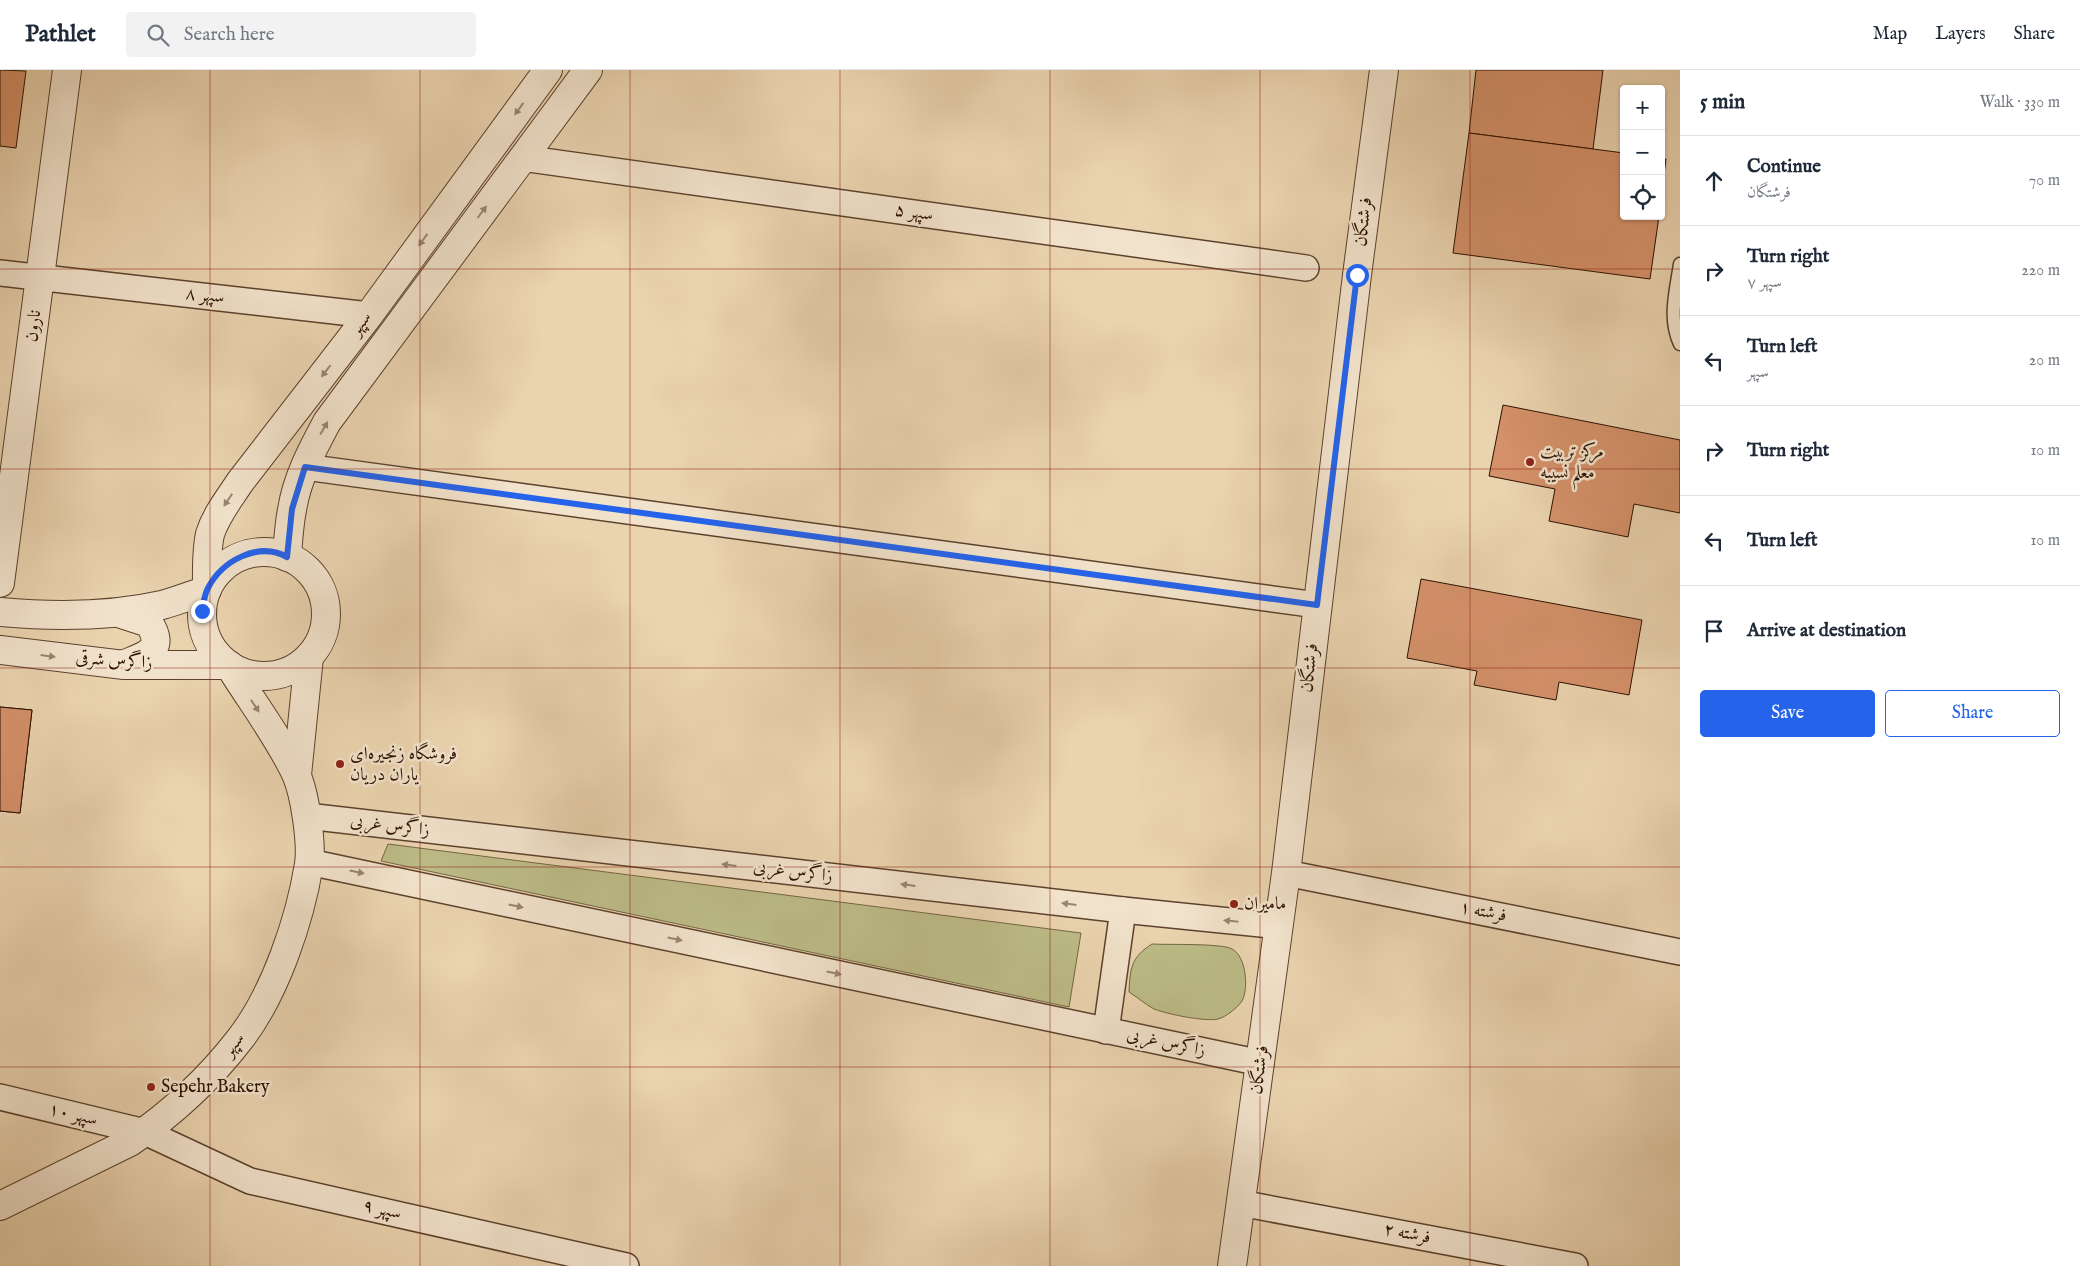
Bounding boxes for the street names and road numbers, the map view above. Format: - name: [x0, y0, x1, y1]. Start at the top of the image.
- street label: فرشتگان: [1348, 196, 1378, 248]
- street label: سپهر ۵: [893, 199, 935, 227]
- street label: سپهر ۸: [184, 283, 226, 309]
- street label: سپهر: [343, 307, 378, 342]
- street label: نارون: [21, 309, 47, 343]
- street label: فرشتگان: [1294, 642, 1324, 694]
- street label: زاگرس شرقی: [75, 645, 153, 675]
- street label: زاگرس غربی: [349, 808, 431, 842]
- street label: زاگرس غربی: [752, 854, 834, 888]
- street label: فرشته ۱: [1458, 896, 1508, 928]
- street label: زاگرس غربی: [1125, 1021, 1208, 1063]
- street label: سپهر: [216, 1028, 251, 1063]
- street label: فرشتگان: [1243, 1044, 1275, 1096]
- street label: سپهر ۱۰: [46, 1098, 100, 1132]
- street label: سپهر ۹: [360, 1194, 404, 1226]
- street label: فرشته ۲: [1382, 1218, 1432, 1250]

